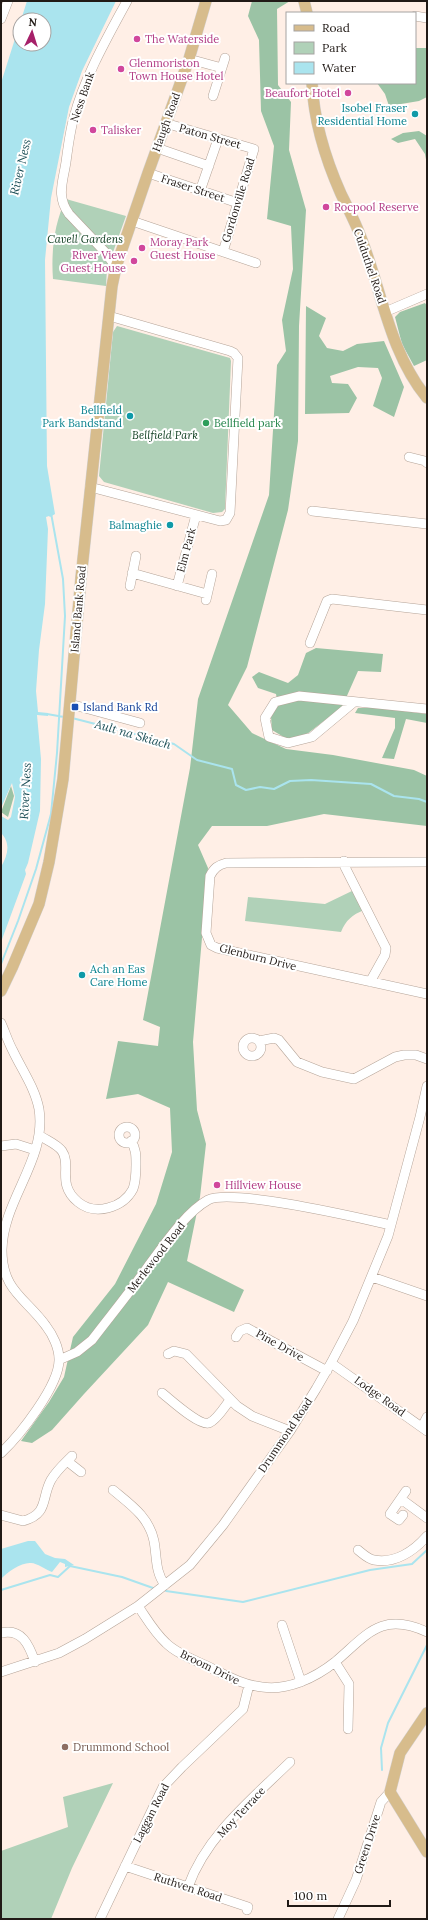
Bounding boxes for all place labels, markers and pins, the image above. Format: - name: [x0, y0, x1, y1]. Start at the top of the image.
- place label: The Waterside: [145, 32, 219, 46]
- marker: The Waterside: [132, 34, 142, 44]
- place label: Glenmoriston Town House Hotel: [129, 56, 223, 83]
- marker: Glenmoriston Town House Hotel: [116, 64, 126, 74]
- place label: Beaufort Hotel: [265, 86, 340, 100]
- marker: Beaufort Hotel: [343, 88, 353, 98]
- place label: Isobel Fraser Residential Home: [317, 101, 407, 128]
- marker: Isobel Fraser Residential Home: [410, 109, 420, 119]
- place label: Talisker: [101, 123, 141, 137]
- marker: Talisker: [88, 125, 98, 135]
- place label: Rocpool Reserve: [334, 200, 419, 214]
- marker: Rocpool Reserve: [321, 202, 331, 212]
- place label: Moray Park Guest House: [150, 235, 216, 262]
- marker: Moray Park Guest House: [137, 243, 147, 253]
- place label: River View Guest House: [60, 248, 126, 275]
- marker: River View Guest House: [129, 256, 139, 266]
- place label: Bellfield Park Bandstand: [42, 403, 122, 430]
- marker: Bellfield Park Bandstand: [125, 411, 135, 421]
- place label: Bellfield park: [214, 416, 281, 430]
- marker: Bellfield park: [201, 418, 211, 428]
- place label: Balmaghie: [109, 518, 162, 532]
- marker: Balmaghie: [165, 520, 175, 530]
- place label: Island Bank Rd: [83, 700, 158, 714]
- marker: Island Bank Rd: [70, 702, 80, 712]
- place label: Ach an Eas Care Home: [89, 962, 148, 989]
- marker: Ach an Eas Care Home: [77, 970, 87, 980]
- place label: Hillview House: [225, 1178, 301, 1192]
- marker: Hillview House: [212, 1180, 222, 1190]
- place label: Drummond School: [73, 1740, 169, 1754]
- marker: Drummond School: [60, 1742, 70, 1752]

